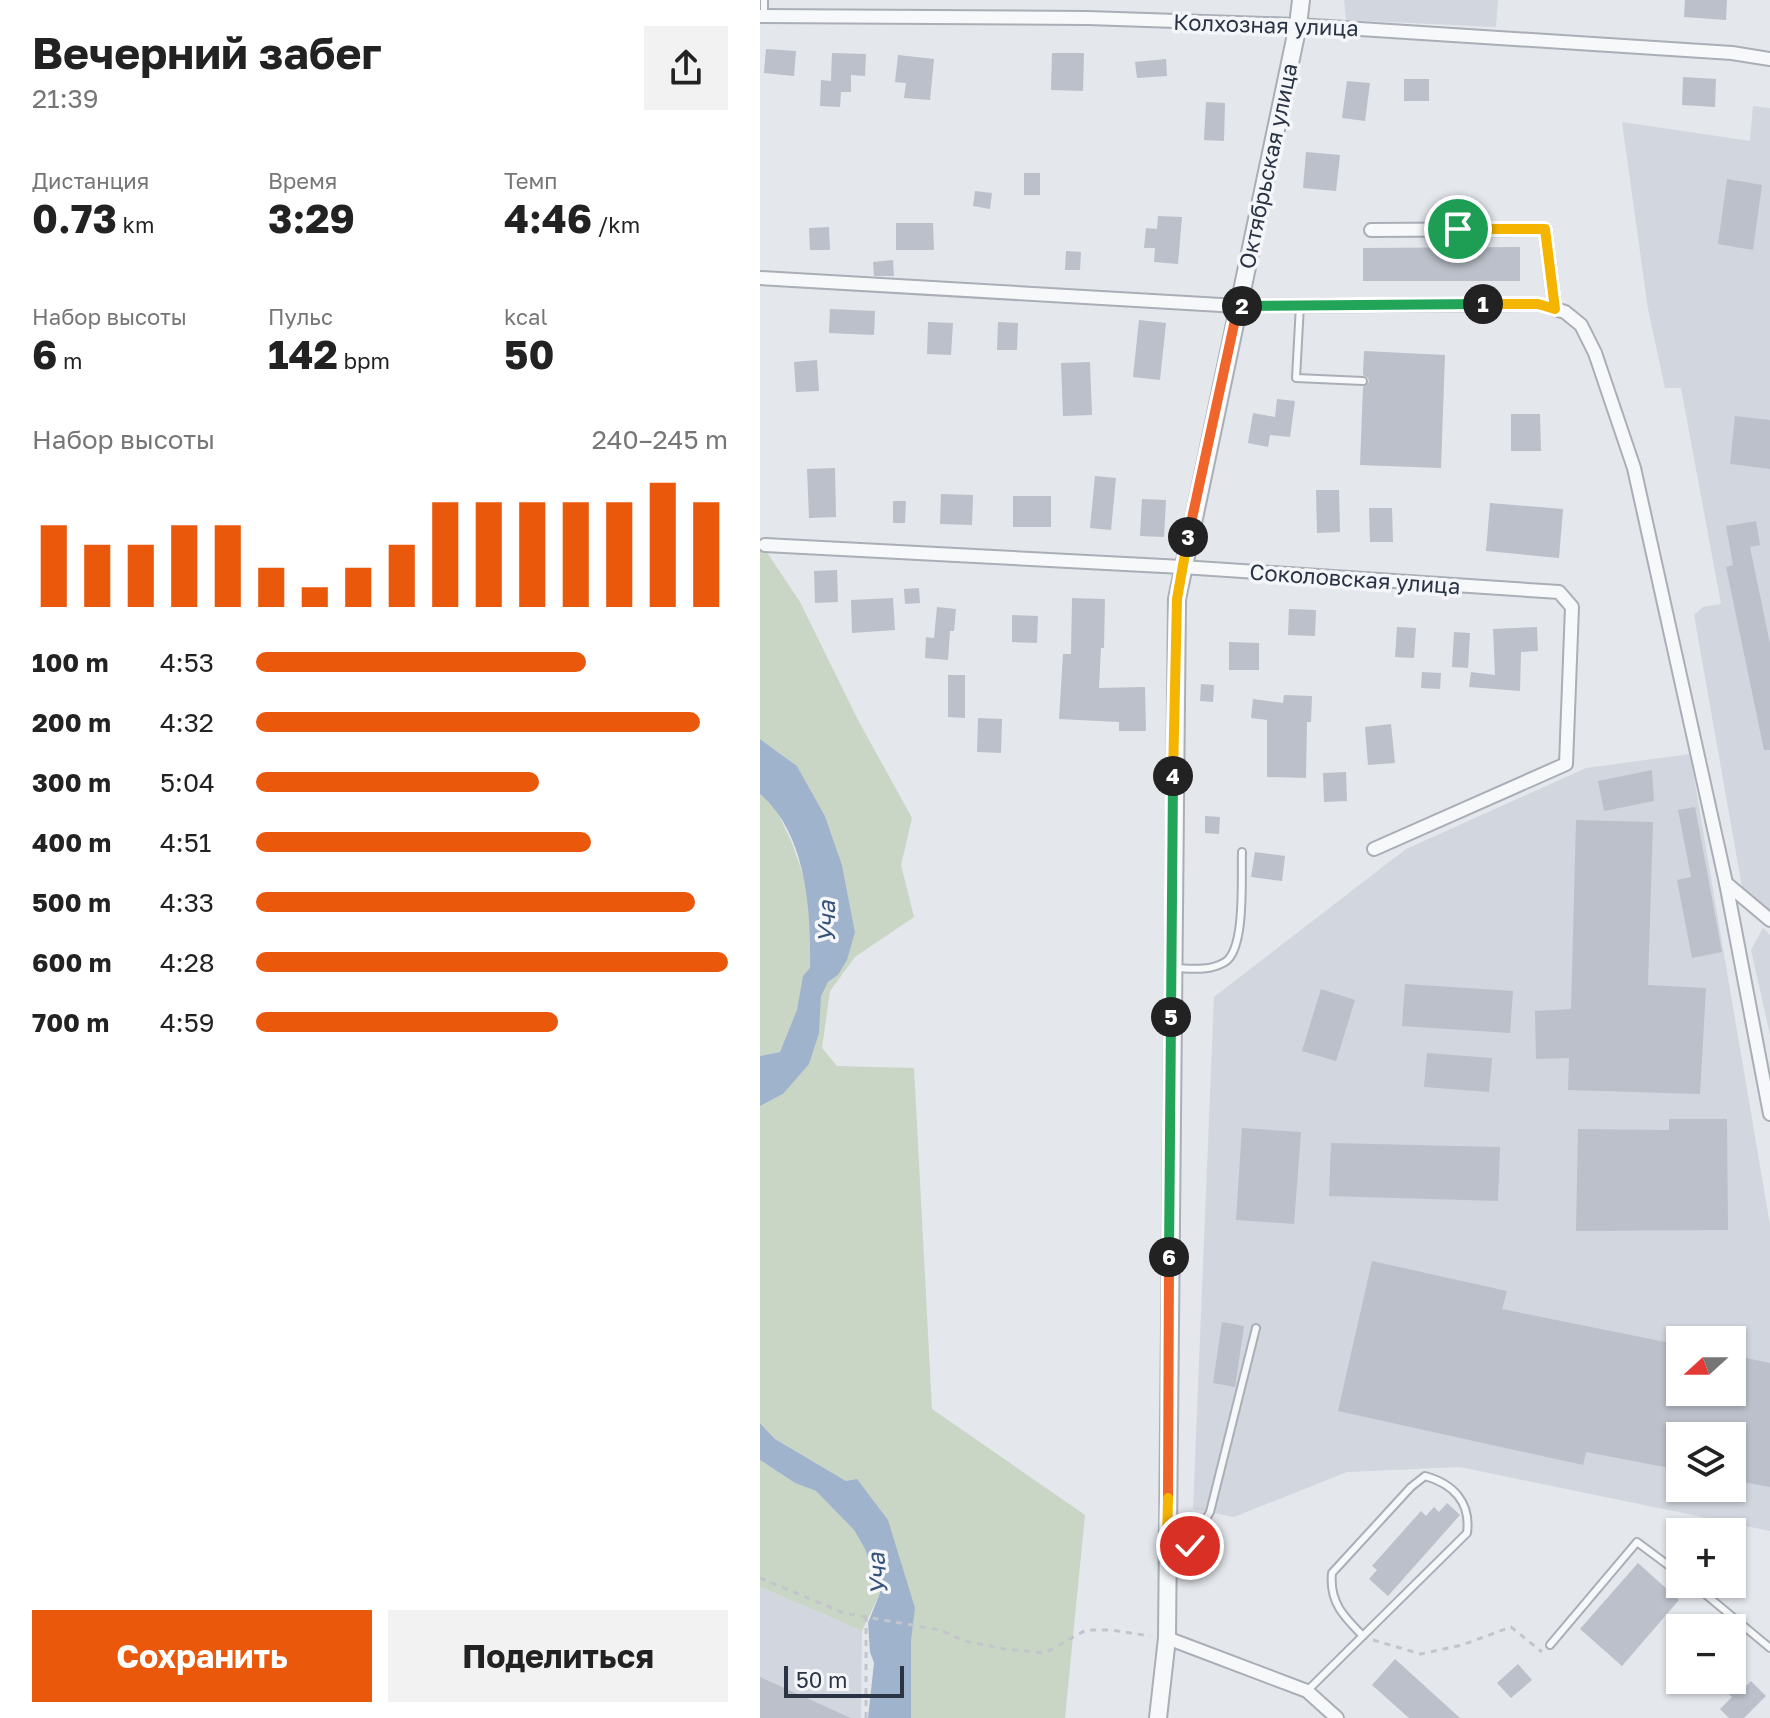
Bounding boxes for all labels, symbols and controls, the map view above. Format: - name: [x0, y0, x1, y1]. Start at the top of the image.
- street label: Колхозная улица: [1173, 8, 1359, 41]
- text: Вечерний забег: [32, 26, 382, 79]
- button: share: [644, 26, 728, 110]
- street label: Октябрьская улица: [1232, 60, 1303, 271]
- text: 21:39: [32, 83, 98, 114]
- text: Дистанция: [32, 167, 149, 194]
- text: Время: [268, 167, 337, 194]
- text: Темп: [504, 167, 557, 194]
- text: 0.73: [32, 194, 117, 242]
- text: 3:29: [268, 194, 355, 242]
- text: 4:46: [504, 194, 592, 242]
- pin: [1424, 195, 1492, 263]
- icon: arrive: [1436, 207, 1480, 251]
- text: km: [117, 211, 154, 238]
- text: /km: [592, 211, 640, 238]
- pin: 1: [1463, 284, 1503, 324]
- pin: 2: [1222, 286, 1262, 326]
- text: 1: [1477, 290, 1489, 317]
- text: 2: [1235, 292, 1249, 319]
- text: Набор высоты: [32, 303, 187, 330]
- text: Пульс: [268, 303, 333, 330]
- text: kcal: [504, 303, 547, 330]
- text: 6: [32, 330, 57, 378]
- text: 142: [268, 330, 338, 378]
- text: 50: [504, 330, 554, 378]
- text: m: [57, 347, 82, 374]
- text: bpm: [338, 347, 390, 374]
- text: Набор высоты: [32, 424, 215, 455]
- text: 240–245 m: [592, 424, 728, 455]
- pin: 3: [1168, 517, 1208, 557]
- text: 3: [1181, 523, 1195, 550]
- street label: Соколовская улица: [1249, 558, 1461, 599]
- text: 100 m: [32, 647, 108, 678]
- text: 4:53: [160, 647, 214, 678]
- text: 200 m: [32, 707, 111, 738]
- text: 4:32: [160, 707, 214, 738]
- pin: 4: [1153, 756, 1193, 796]
- text: 4: [1166, 762, 1180, 789]
- text: 300 m: [32, 767, 111, 798]
- text: 5:04: [160, 767, 215, 798]
- text: 400 m: [32, 827, 111, 858]
- text: 4:51: [160, 827, 211, 858]
- text: 500 m: [32, 887, 111, 918]
- text: 4:33: [160, 887, 214, 918]
- water label: Уча: [811, 899, 840, 943]
- text: 600 m: [32, 947, 112, 978]
- text: 4:28: [160, 947, 215, 978]
- pin: 5: [1151, 997, 1191, 1037]
- text: 5: [1164, 1003, 1178, 1030]
- text: 700 m: [32, 1007, 109, 1038]
- text: 4:59: [160, 1007, 214, 1038]
- pin: 6: [1149, 1237, 1189, 1277]
- text: 6: [1162, 1243, 1176, 1270]
- north arrow: [1666, 1326, 1746, 1406]
- map controls: [1666, 1326, 1746, 1694]
- button: layers: [1666, 1422, 1746, 1502]
- pin: [1156, 1512, 1224, 1580]
- button: +: [1666, 1518, 1746, 1598]
- icon: check: [1168, 1524, 1212, 1568]
- water label: Уча: [860, 1550, 893, 1597]
- button: Сохранить: [32, 1610, 372, 1702]
- button: Поделиться: [388, 1610, 728, 1702]
- button: −: [1666, 1614, 1746, 1694]
- scale bar: [784, 1662, 904, 1698]
- text: 50 m: [796, 1666, 847, 1693]

